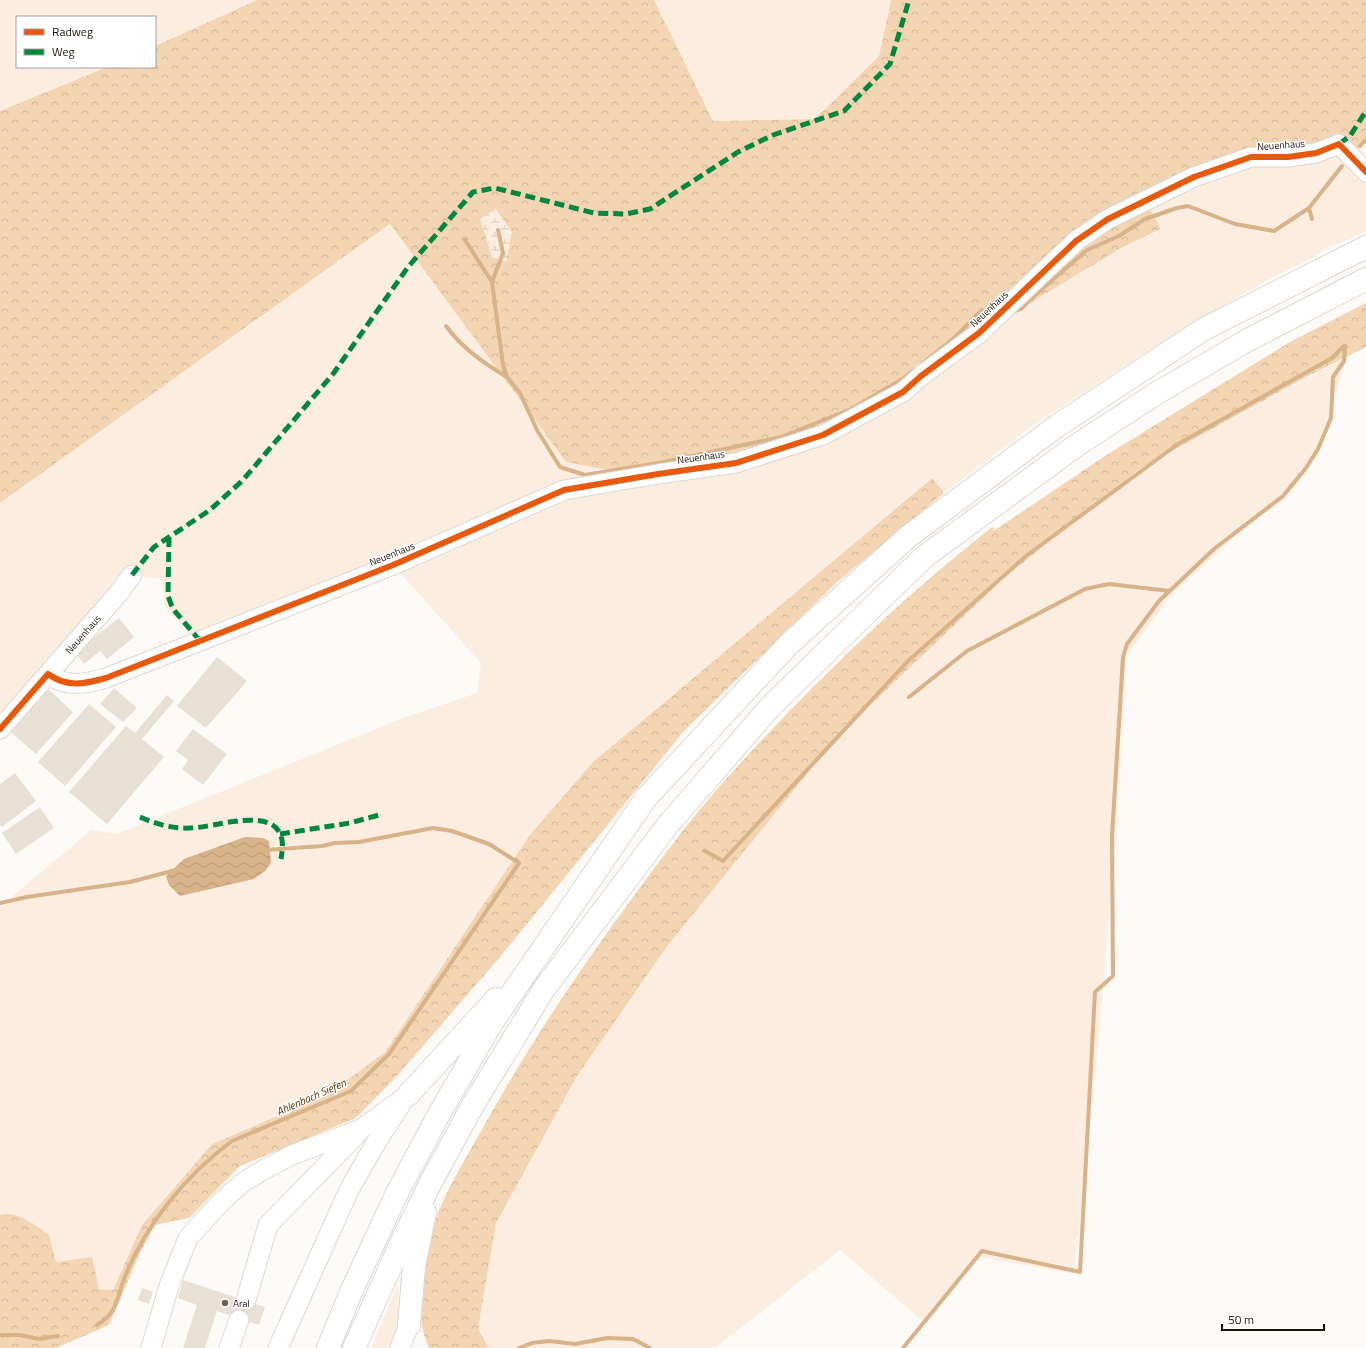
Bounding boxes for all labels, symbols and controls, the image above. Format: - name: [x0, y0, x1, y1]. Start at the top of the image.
- legend: [16, 16, 156, 68]
- text: Radweg: [52, 22, 93, 41]
- text: Weg: [52, 42, 75, 61]
- street label: Neuenhaus: [1257, 136, 1306, 154]
- street label: Neuenhaus: [966, 287, 1012, 331]
- street label: Neuenhaus: [676, 446, 726, 468]
- street label: Neuenhaus: [367, 538, 417, 570]
- street label: Neuenhaus: [61, 611, 104, 657]
- water label: Ahlenbach Siefen: [274, 1074, 349, 1119]
- place label: Aral: [233, 1296, 250, 1311]
- marker: Aral: [220, 1298, 230, 1308]
- scale bar: [1222, 1306, 1324, 1332]
- text: 50 m: [1228, 1310, 1254, 1329]

